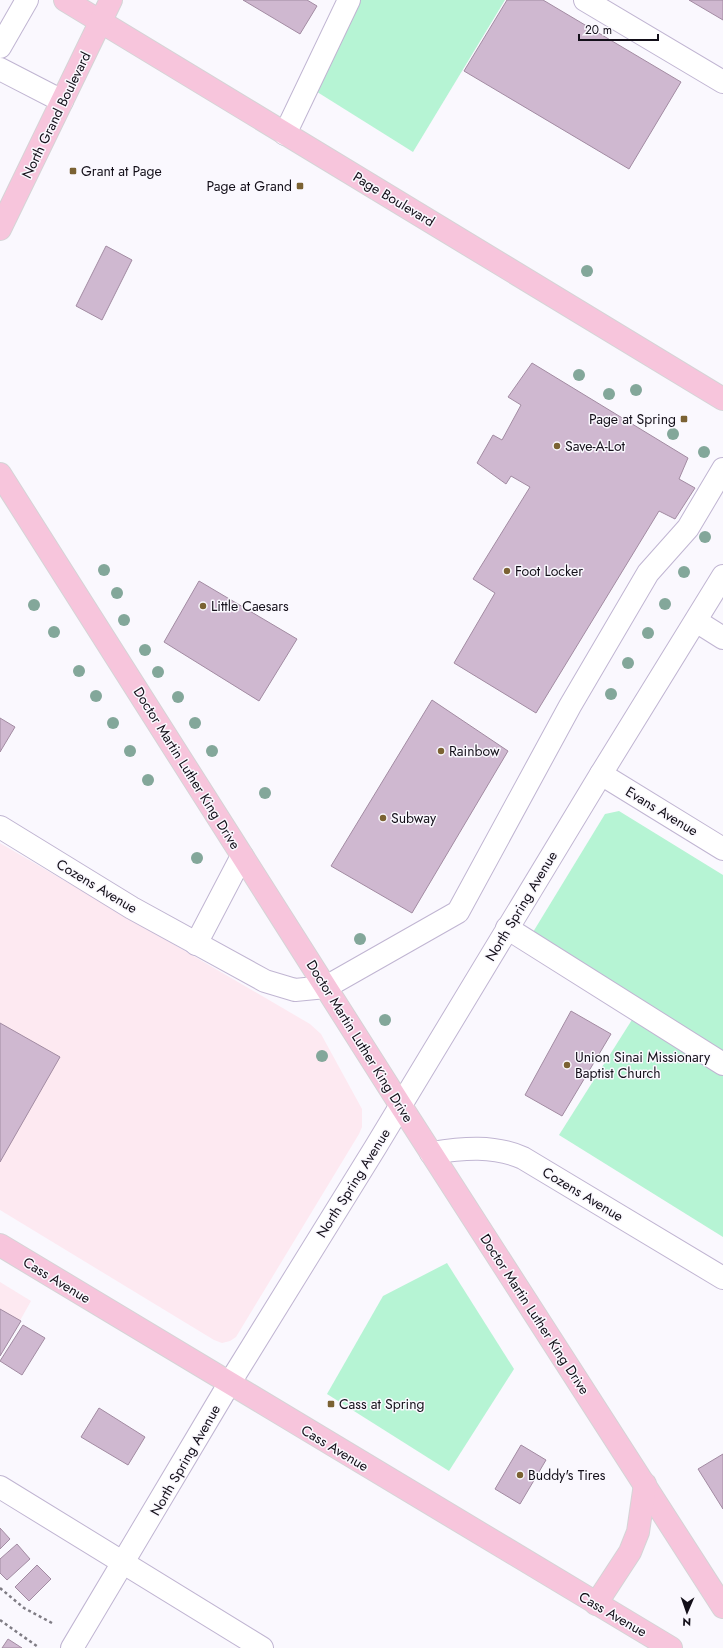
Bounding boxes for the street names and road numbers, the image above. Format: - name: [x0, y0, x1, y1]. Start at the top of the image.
- street label: North Grand Boulevard: [17, 48, 95, 182]
- street label: Page Boulevard: [349, 167, 439, 231]
- street label: Doctor Martin Luther King Drive: [129, 683, 245, 853]
- street label: Evans Avenue: [622, 781, 702, 841]
- street label: North Spring Avenue: [480, 847, 562, 965]
- street label: Cozens Avenue: [53, 854, 141, 918]
- street label: Doctor Martin Luther King Drive: [302, 956, 418, 1126]
- street label: North Spring Avenue: [311, 1125, 395, 1241]
- street label: Cozens Avenue: [539, 1162, 627, 1226]
- street label: Doctor Martin Luther King Drive: [475, 1230, 595, 1398]
- street label: Cass Avenue: [20, 1252, 94, 1308]
- street label: North Spring Avenue: [145, 1401, 225, 1519]
- street label: Cass Avenue: [298, 1420, 372, 1476]
- street label: Cass Avenue: [575, 1586, 651, 1642]

